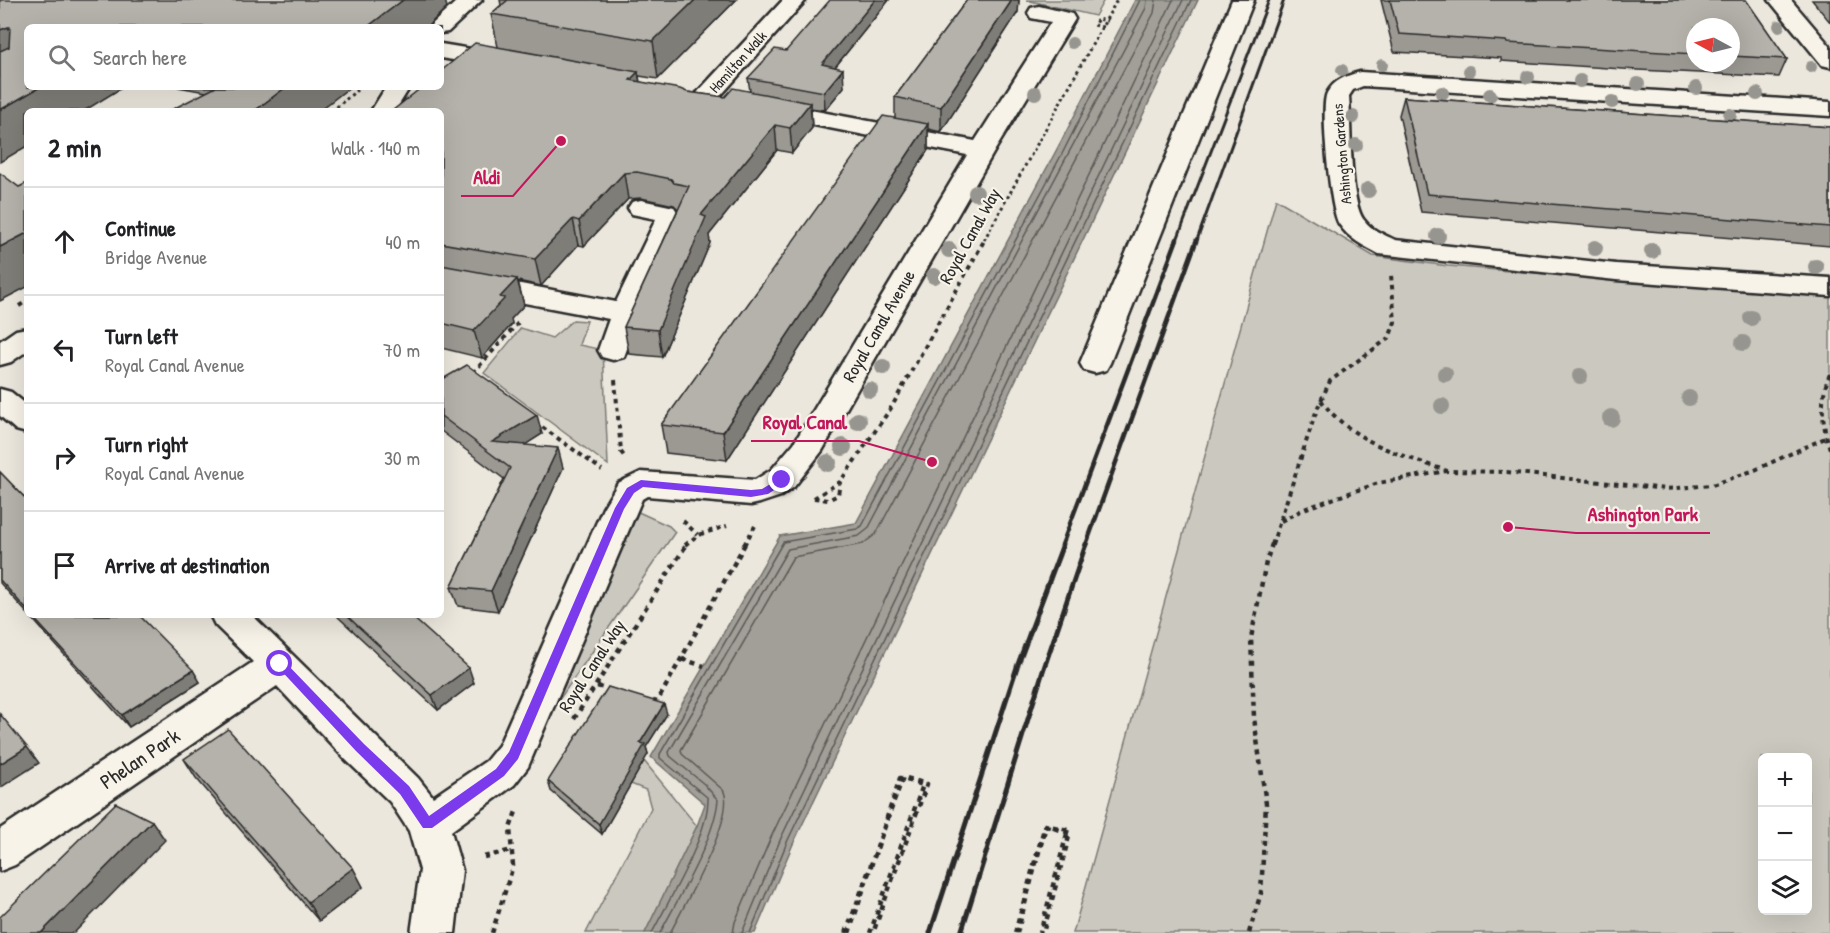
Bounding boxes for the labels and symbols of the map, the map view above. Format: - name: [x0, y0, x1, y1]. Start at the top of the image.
- north arrow: [1686, 18, 1740, 72]
- street label: Hamilton Walk: [704, 26, 771, 97]
- street label: Ashington Gardens: [1327, 103, 1356, 205]
- callout: Aldi: [461, 158, 513, 196]
- text: Aldi: [473, 163, 501, 190]
- street label: Royal Canal Way: [933, 183, 1006, 288]
- street label: Royal Canal Avenue: [836, 265, 921, 386]
- callout: Royal Canal: [751, 403, 859, 441]
- text: Royal Canal: [763, 408, 848, 436]
- route end: [768, 466, 794, 492]
- callout: Ashington Park: [1576, 495, 1710, 533]
- text: Ashington Park: [1588, 500, 1699, 528]
- street label: Royal Canal Way: [552, 614, 631, 717]
- route start: [266, 650, 292, 676]
- street label: Phelan Park: [94, 721, 186, 796]

